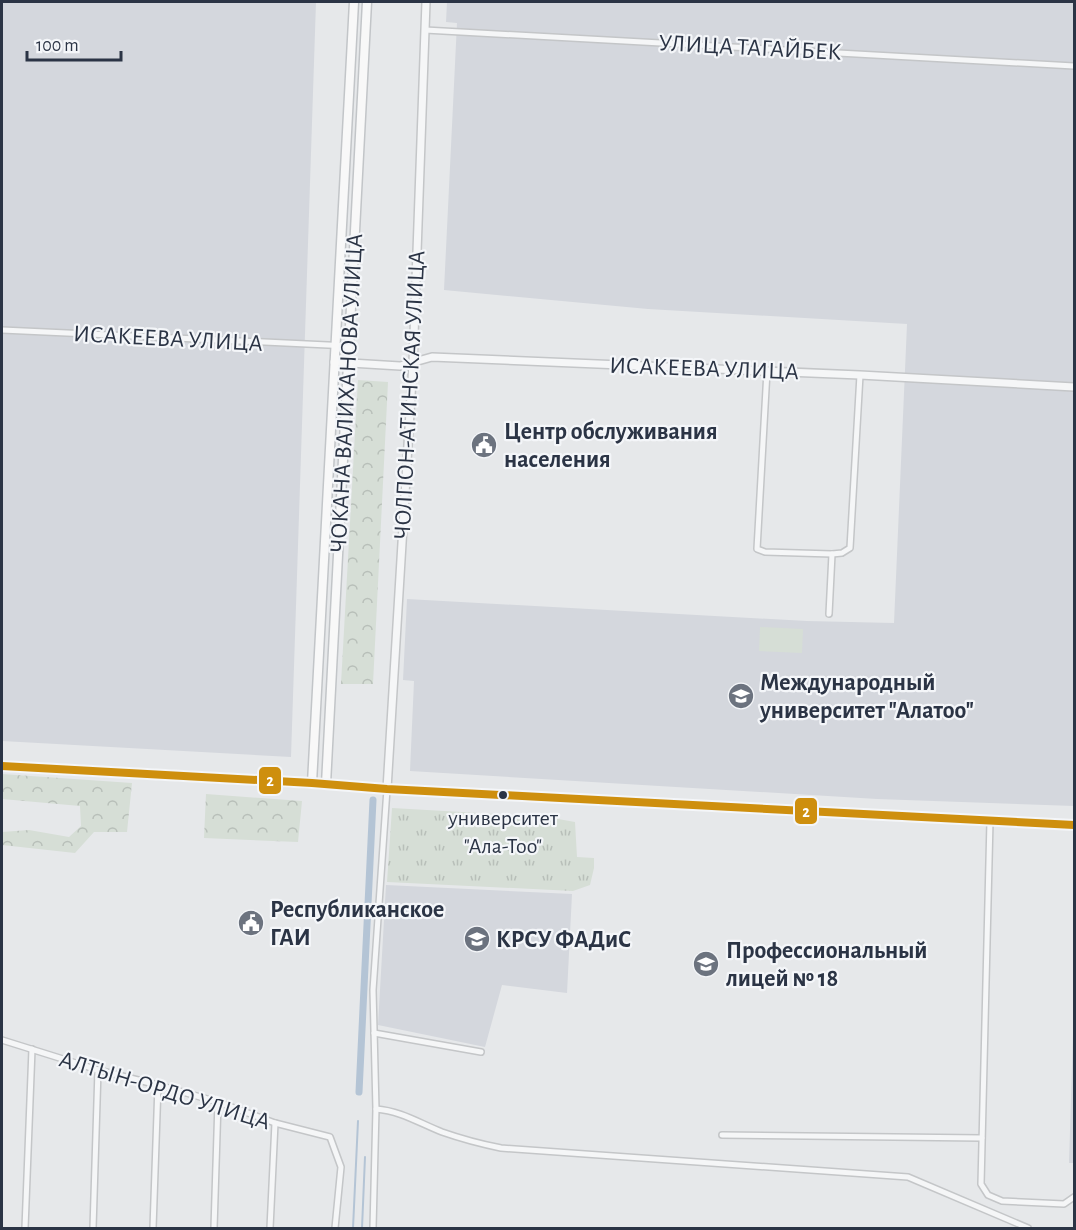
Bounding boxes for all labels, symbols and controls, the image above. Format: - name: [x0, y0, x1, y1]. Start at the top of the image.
- scale bar: [27, 24, 122, 62]
- street label: УЛИЦА ТАГАЙБЕК: [658, 31, 842, 65]
- text: 100 m: [36, 37, 79, 55]
- street label: ЧОКАНА ВАЛИХАНОВА УЛИЦА: [327, 233, 367, 553]
- street label: ЧОЛПОН-АТИНСКАЯ УЛИЦА: [390, 250, 430, 540]
- street label: ИСАКЕЕВА УЛИЦА: [73, 322, 263, 356]
- street label: ИСАКЕЕВА УЛИЦА: [609, 354, 799, 384]
- place label: Центр обслуживания населения: [504, 420, 718, 472]
- public building icon: Центр обслуживания населения: [469, 430, 499, 460]
- place label: Международный университет "Алатоо": [759, 671, 974, 723]
- school or university icon: Международный университет "Алатоо": [726, 681, 756, 711]
- line badge: 2: [258, 766, 282, 795]
- text: 2: [266, 773, 274, 789]
- marker: университет "Ала-Тоо": [497, 789, 509, 801]
- line badge: 2: [794, 797, 818, 825]
- text: 2: [802, 804, 810, 820]
- place label: университет "Ала-Тоо": [447, 807, 559, 857]
- place label: Республиканское ГАИ: [270, 898, 444, 950]
- public building icon: Республиканское ГАИ: [236, 908, 266, 938]
- school or university icon: КРСУ ФАДиС: [462, 924, 492, 954]
- place label: КРСУ ФАДиС: [496, 928, 631, 952]
- place label: Профессиональный лицей № 18: [726, 939, 927, 991]
- school or university icon: Профессиональный лицей № 18: [691, 949, 721, 979]
- street label: АЛТЫН-ОРДО УЛИЦА: [56, 1047, 273, 1134]

